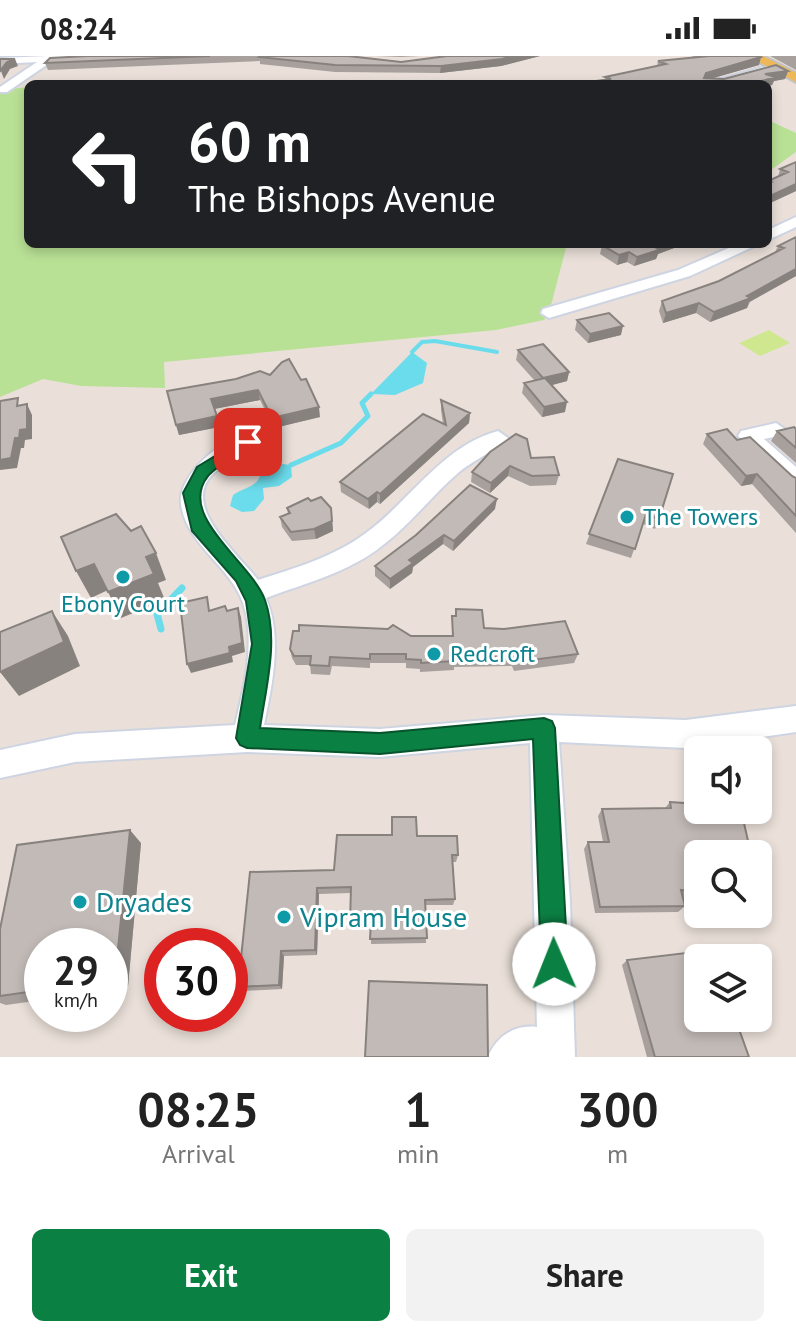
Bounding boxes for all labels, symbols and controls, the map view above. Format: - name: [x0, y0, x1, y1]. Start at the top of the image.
- text: 08:24: [40, 9, 116, 48]
- text: 60 m: [188, 105, 311, 177]
- icon: left: [56, 112, 160, 216]
- text: The Bishops Avenue: [188, 175, 496, 222]
- pin: [214, 408, 282, 476]
- icon: arrive: [226, 420, 270, 464]
- place label: The Towers: [643, 501, 758, 532]
- marker: The Towers: [618, 508, 636, 526]
- marker: Ebony Court: [114, 568, 132, 586]
- place label: Ebony Court: [61, 588, 185, 619]
- place label: Redcroft: [450, 638, 535, 669]
- marker: Redcroft: [425, 645, 443, 663]
- map controls: [684, 736, 772, 1032]
- button: sound: [684, 736, 772, 824]
- button: search: [684, 840, 772, 928]
- place label: Dryades: [96, 883, 192, 920]
- marker: Dryades: [71, 893, 89, 911]
- place label: Vipram House: [299, 898, 467, 935]
- marker: Vipram House: [275, 908, 293, 926]
- position arrow: [512, 922, 596, 1006]
- speed limit sign: 30: [144, 928, 248, 1032]
- text: 29: [53, 944, 99, 996]
- button: layers: [684, 944, 772, 1032]
- text: km/h: [54, 987, 98, 1013]
- text: 08:25: [138, 1078, 259, 1140]
- text: 1: [404, 1078, 432, 1140]
- text: 300: [577, 1078, 658, 1140]
- text: Arrival: [162, 1137, 235, 1170]
- text: min: [397, 1137, 439, 1170]
- text: m: [607, 1137, 628, 1170]
- button: Exit: [32, 1229, 390, 1321]
- button: Share: [406, 1229, 764, 1321]

